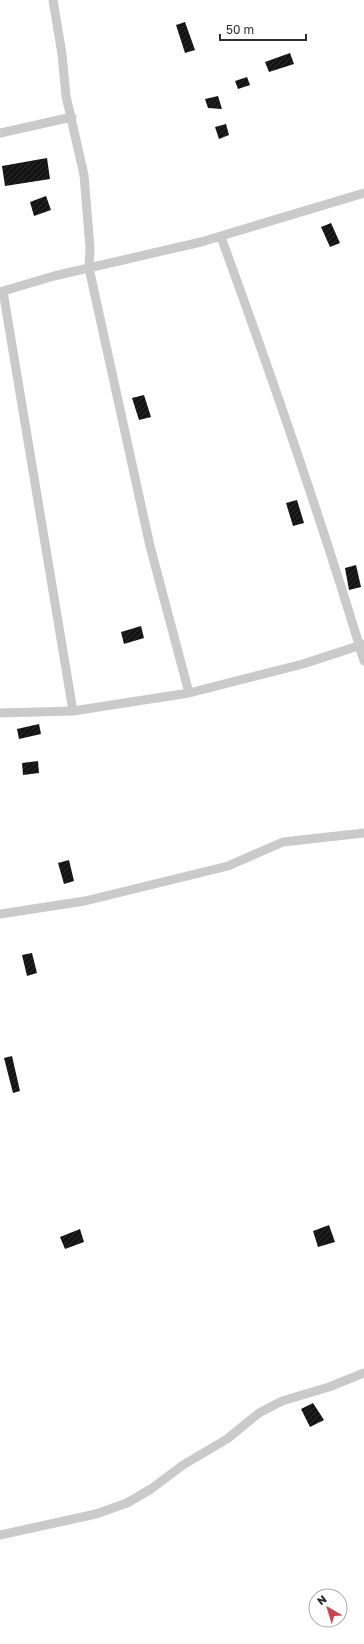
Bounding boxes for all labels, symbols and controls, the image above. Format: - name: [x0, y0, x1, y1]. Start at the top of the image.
- scale bar: [220, 16, 306, 42]
- text: 50 m: [226, 22, 254, 37]
- north arrow: [308, 1588, 348, 1628]
- text: N: [314, 1592, 329, 1607]

